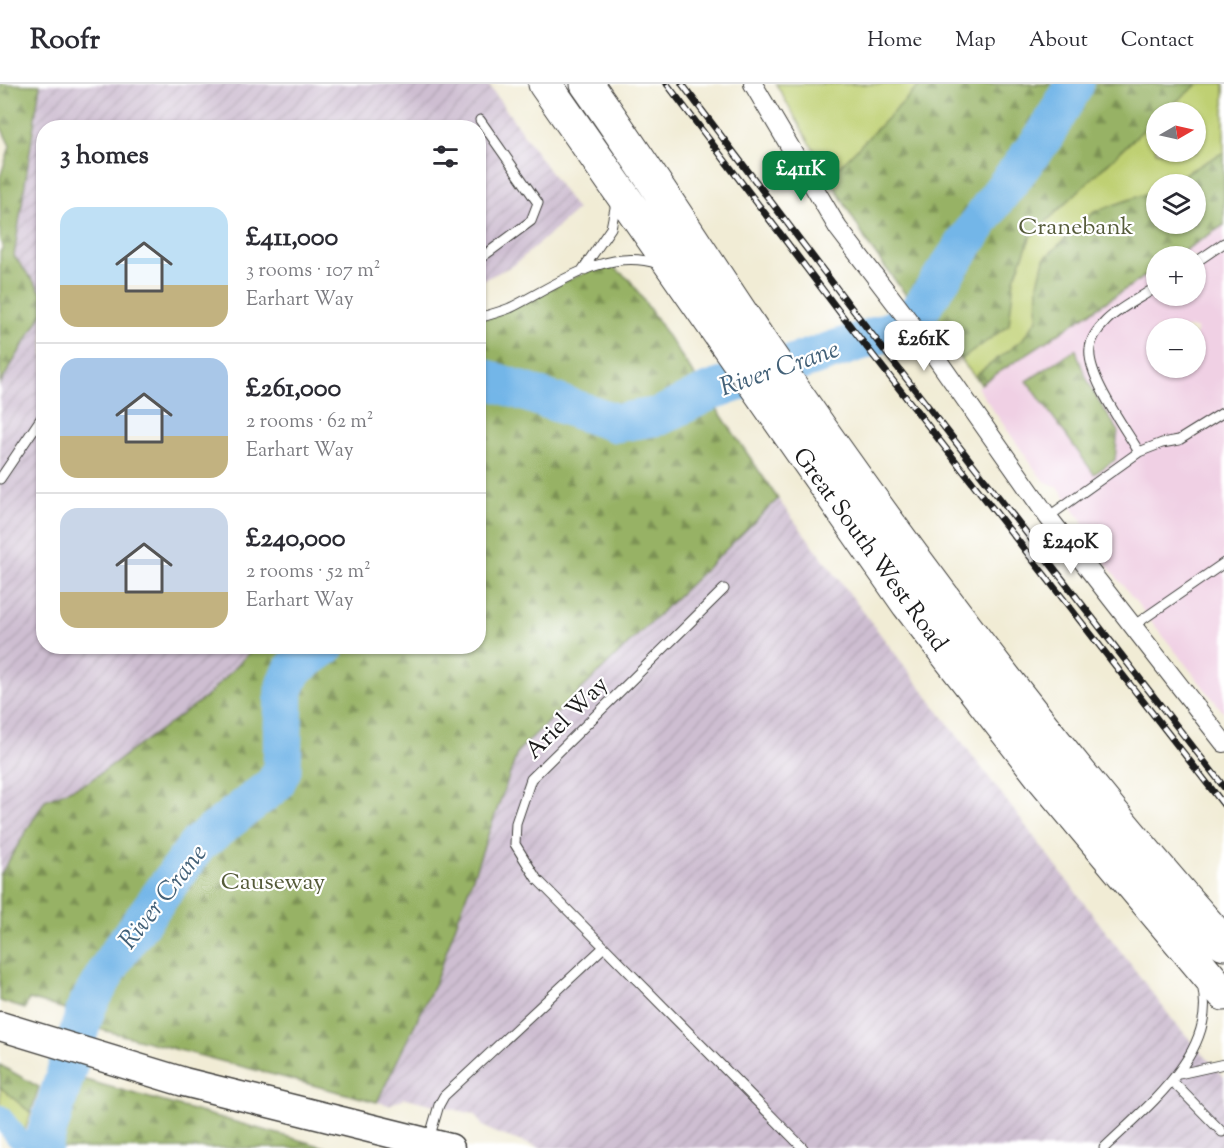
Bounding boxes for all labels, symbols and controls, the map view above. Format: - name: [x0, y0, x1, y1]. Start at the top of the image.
- text: Roofr: [30, 21, 100, 61]
- text: Home: [867, 26, 922, 56]
- text: Map: [955, 26, 996, 56]
- text: About: [1029, 26, 1088, 56]
- text: Contact: [1121, 26, 1194, 56]
- north arrow: [1146, 102, 1206, 162]
- map controls: [1146, 102, 1206, 378]
- text: 3 homes: [60, 138, 149, 175]
- icon: filters: [429, 140, 462, 173]
- pin: £411K: [759, 151, 843, 202]
- text: £411K: [776, 156, 826, 185]
- button: layers: [1146, 174, 1206, 234]
- park label: Cranebank: [1018, 211, 1134, 245]
- text: £411,000: [246, 220, 338, 257]
- icon: home: [108, 231, 180, 303]
- button: +: [1146, 246, 1206, 306]
- text: 3 rooms · 107 m²: [246, 257, 380, 286]
- text: Earhart Way: [246, 286, 354, 315]
- button: −: [1146, 318, 1206, 378]
- pin: £261K: [882, 321, 966, 372]
- text: £261K: [898, 326, 950, 355]
- water label: River Crane: [715, 332, 845, 407]
- text: £261,000: [246, 371, 341, 408]
- icon: home: [108, 382, 180, 454]
- text: 2 rooms · 62 m²: [246, 408, 374, 437]
- text: Earhart Way: [246, 437, 354, 466]
- street label: Great South West Road: [784, 441, 955, 660]
- text: £240,000: [246, 521, 346, 558]
- pin: £240K: [1029, 524, 1113, 575]
- text: £240K: [1043, 529, 1099, 558]
- icon: home: [108, 532, 180, 604]
- text: 2 rooms · 52 m²: [246, 558, 371, 587]
- text: Earhart Way: [246, 587, 354, 616]
- street label: Ariel Way: [518, 669, 617, 768]
- water label: River Crane: [111, 837, 217, 958]
- park label: Causeway: [221, 866, 325, 900]

